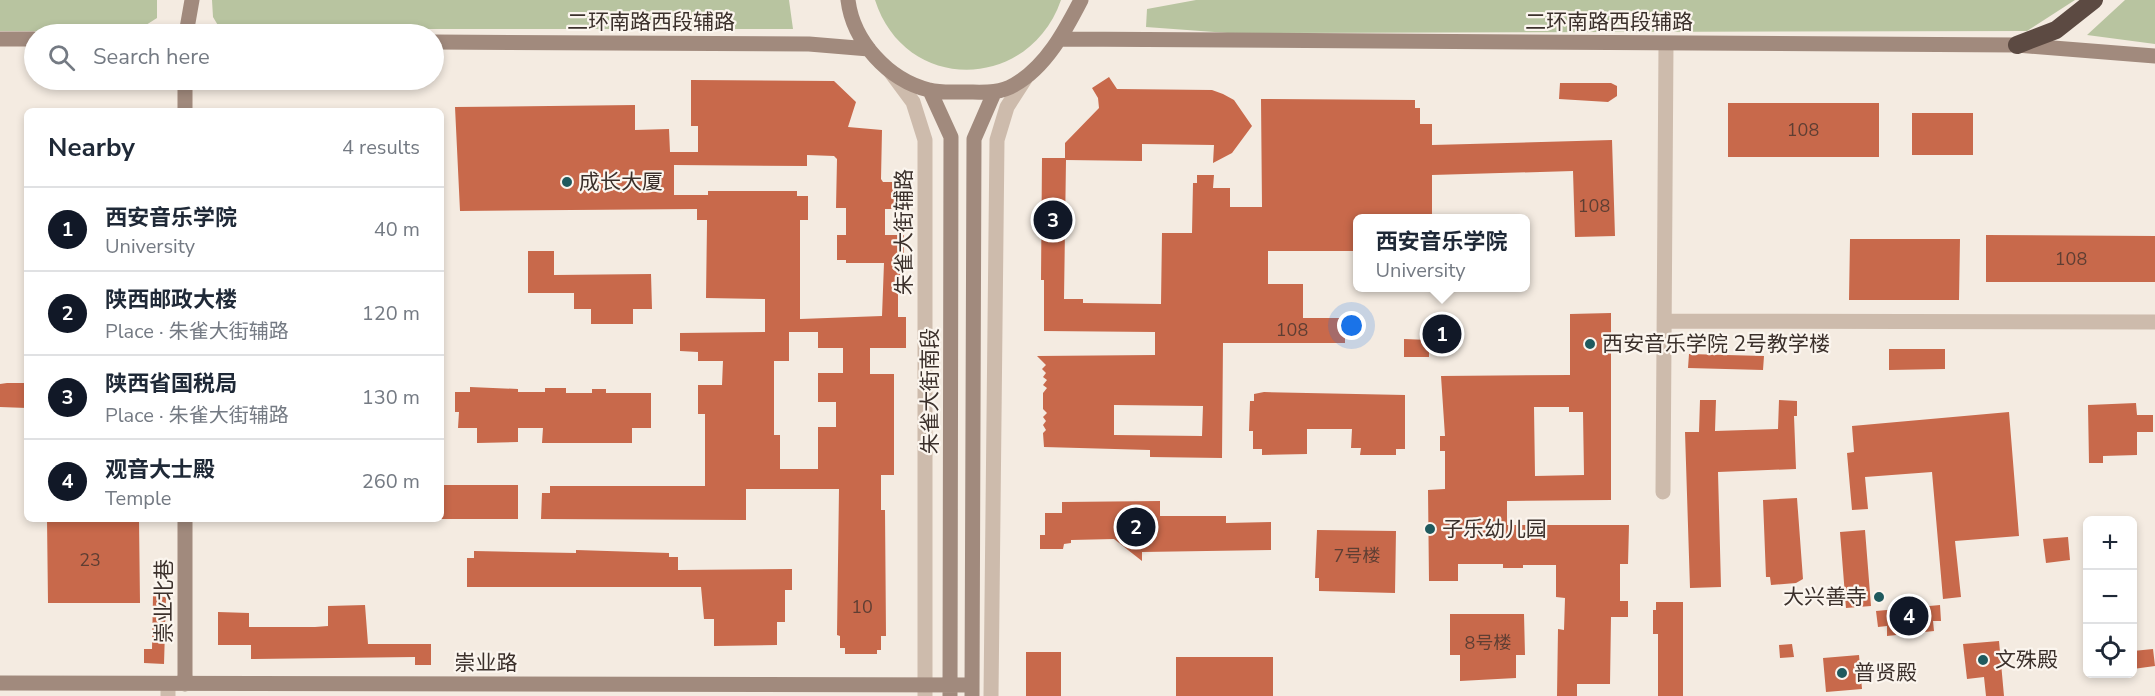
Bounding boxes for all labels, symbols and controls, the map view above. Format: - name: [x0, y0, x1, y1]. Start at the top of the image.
- street label: 二环南路西段辅路: [567, 8, 735, 36]
- street label: 二环南路西段辅路: [1525, 8, 1693, 36]
- search box: [24, 24, 444, 90]
- icon: search: [45, 41, 78, 74]
- text: Search here: [93, 42, 210, 72]
- house number: 108: [1787, 118, 1819, 142]
- text: Nearby: [48, 130, 135, 165]
- text: 4 results: [342, 134, 420, 161]
- place label: 成长大厦: [579, 168, 663, 196]
- street label: 朱雀大街辅路: [890, 169, 918, 295]
- marker: 成长大厦: [560, 175, 574, 189]
- house number: 108: [1578, 194, 1610, 218]
- pin: 3: [1034, 198, 1072, 242]
- text: 西安音乐学院: [105, 203, 237, 233]
- popup: [1353, 214, 1530, 292]
- text: 1: [62, 216, 74, 243]
- text: 40 m: [374, 216, 420, 243]
- text: 西安音乐学院: [1375, 227, 1508, 257]
- text: University: [105, 233, 195, 260]
- house number: 108: [2055, 247, 2087, 271]
- text: University: [1375, 257, 1466, 284]
- text: 陕西邮政大楼: [105, 285, 237, 315]
- text: 2: [62, 300, 74, 327]
- text: 120 m: [362, 300, 420, 327]
- your location: [1337, 311, 1366, 340]
- pin: 1: [1422, 312, 1462, 356]
- text: Place · 朱雀大街辅路: [105, 318, 289, 345]
- house number: 108: [1276, 318, 1308, 342]
- street label: 朱雀大街南段: [916, 328, 944, 454]
- place label: 西安音乐学院 2号教学楼: [1602, 330, 1830, 358]
- marker: 西安音乐学院 2号教学楼: [1583, 337, 1597, 351]
- text: 陕西省国税局: [105, 369, 237, 399]
- text: 3: [62, 384, 74, 411]
- text: 130 m: [362, 384, 420, 411]
- text: Place · 朱雀大街辅路: [105, 402, 289, 429]
- text: 观音大士殿: [105, 455, 215, 485]
- text: 4: [62, 468, 74, 495]
- text: 260 m: [362, 468, 420, 495]
- text: Temple: [105, 485, 171, 512]
- pin: 2: [1116, 504, 1156, 550]
- place label: 子乐幼儿园: [1442, 515, 1547, 543]
- map controls: [2083, 516, 2137, 678]
- button: +: [2083, 516, 2137, 570]
- marker: 子乐幼儿园: [1423, 522, 1437, 536]
- house number: 7号楼: [1334, 544, 1380, 568]
- house number: 23: [79, 548, 101, 572]
- street label: 崇业北巷: [150, 559, 178, 643]
- button: −: [2083, 570, 2137, 624]
- place label: 大兴善寺: [1783, 583, 1867, 611]
- marker: 大兴善寺: [1872, 590, 1886, 604]
- pin: 4: [1890, 594, 1928, 638]
- house number: 10: [851, 595, 873, 619]
- button: locate: [2083, 624, 2137, 678]
- house number: 8号楼: [1465, 631, 1511, 655]
- place label: 文殊殿: [1995, 646, 2058, 674]
- street label: 崇业路: [455, 649, 518, 677]
- marker: 文殊殿: [1976, 653, 1990, 667]
- place label: 普贤殿: [1854, 659, 1917, 687]
- marker: 普贤殿: [1835, 666, 1849, 680]

